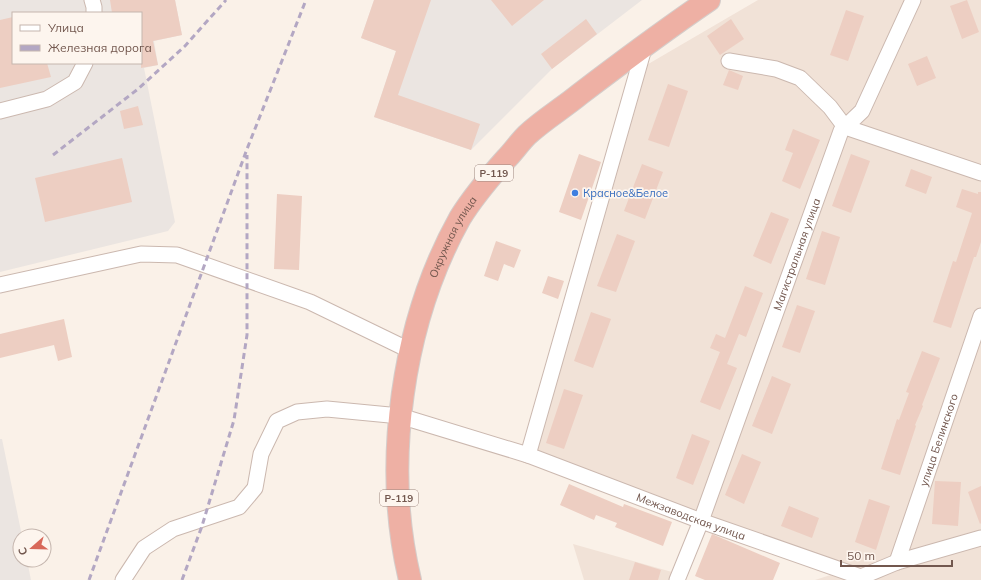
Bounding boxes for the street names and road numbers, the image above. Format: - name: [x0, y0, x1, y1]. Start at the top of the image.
- road number: Р-119: [475, 165, 513, 181]
- street label: Окружная улица: [426, 193, 480, 280]
- street label: Магистральная улица: [770, 196, 823, 312]
- street label: улица Белинского: [916, 392, 961, 488]
- road number: Р-119: [380, 490, 418, 506]
- street label: Межзаводская улица: [634, 490, 747, 543]

